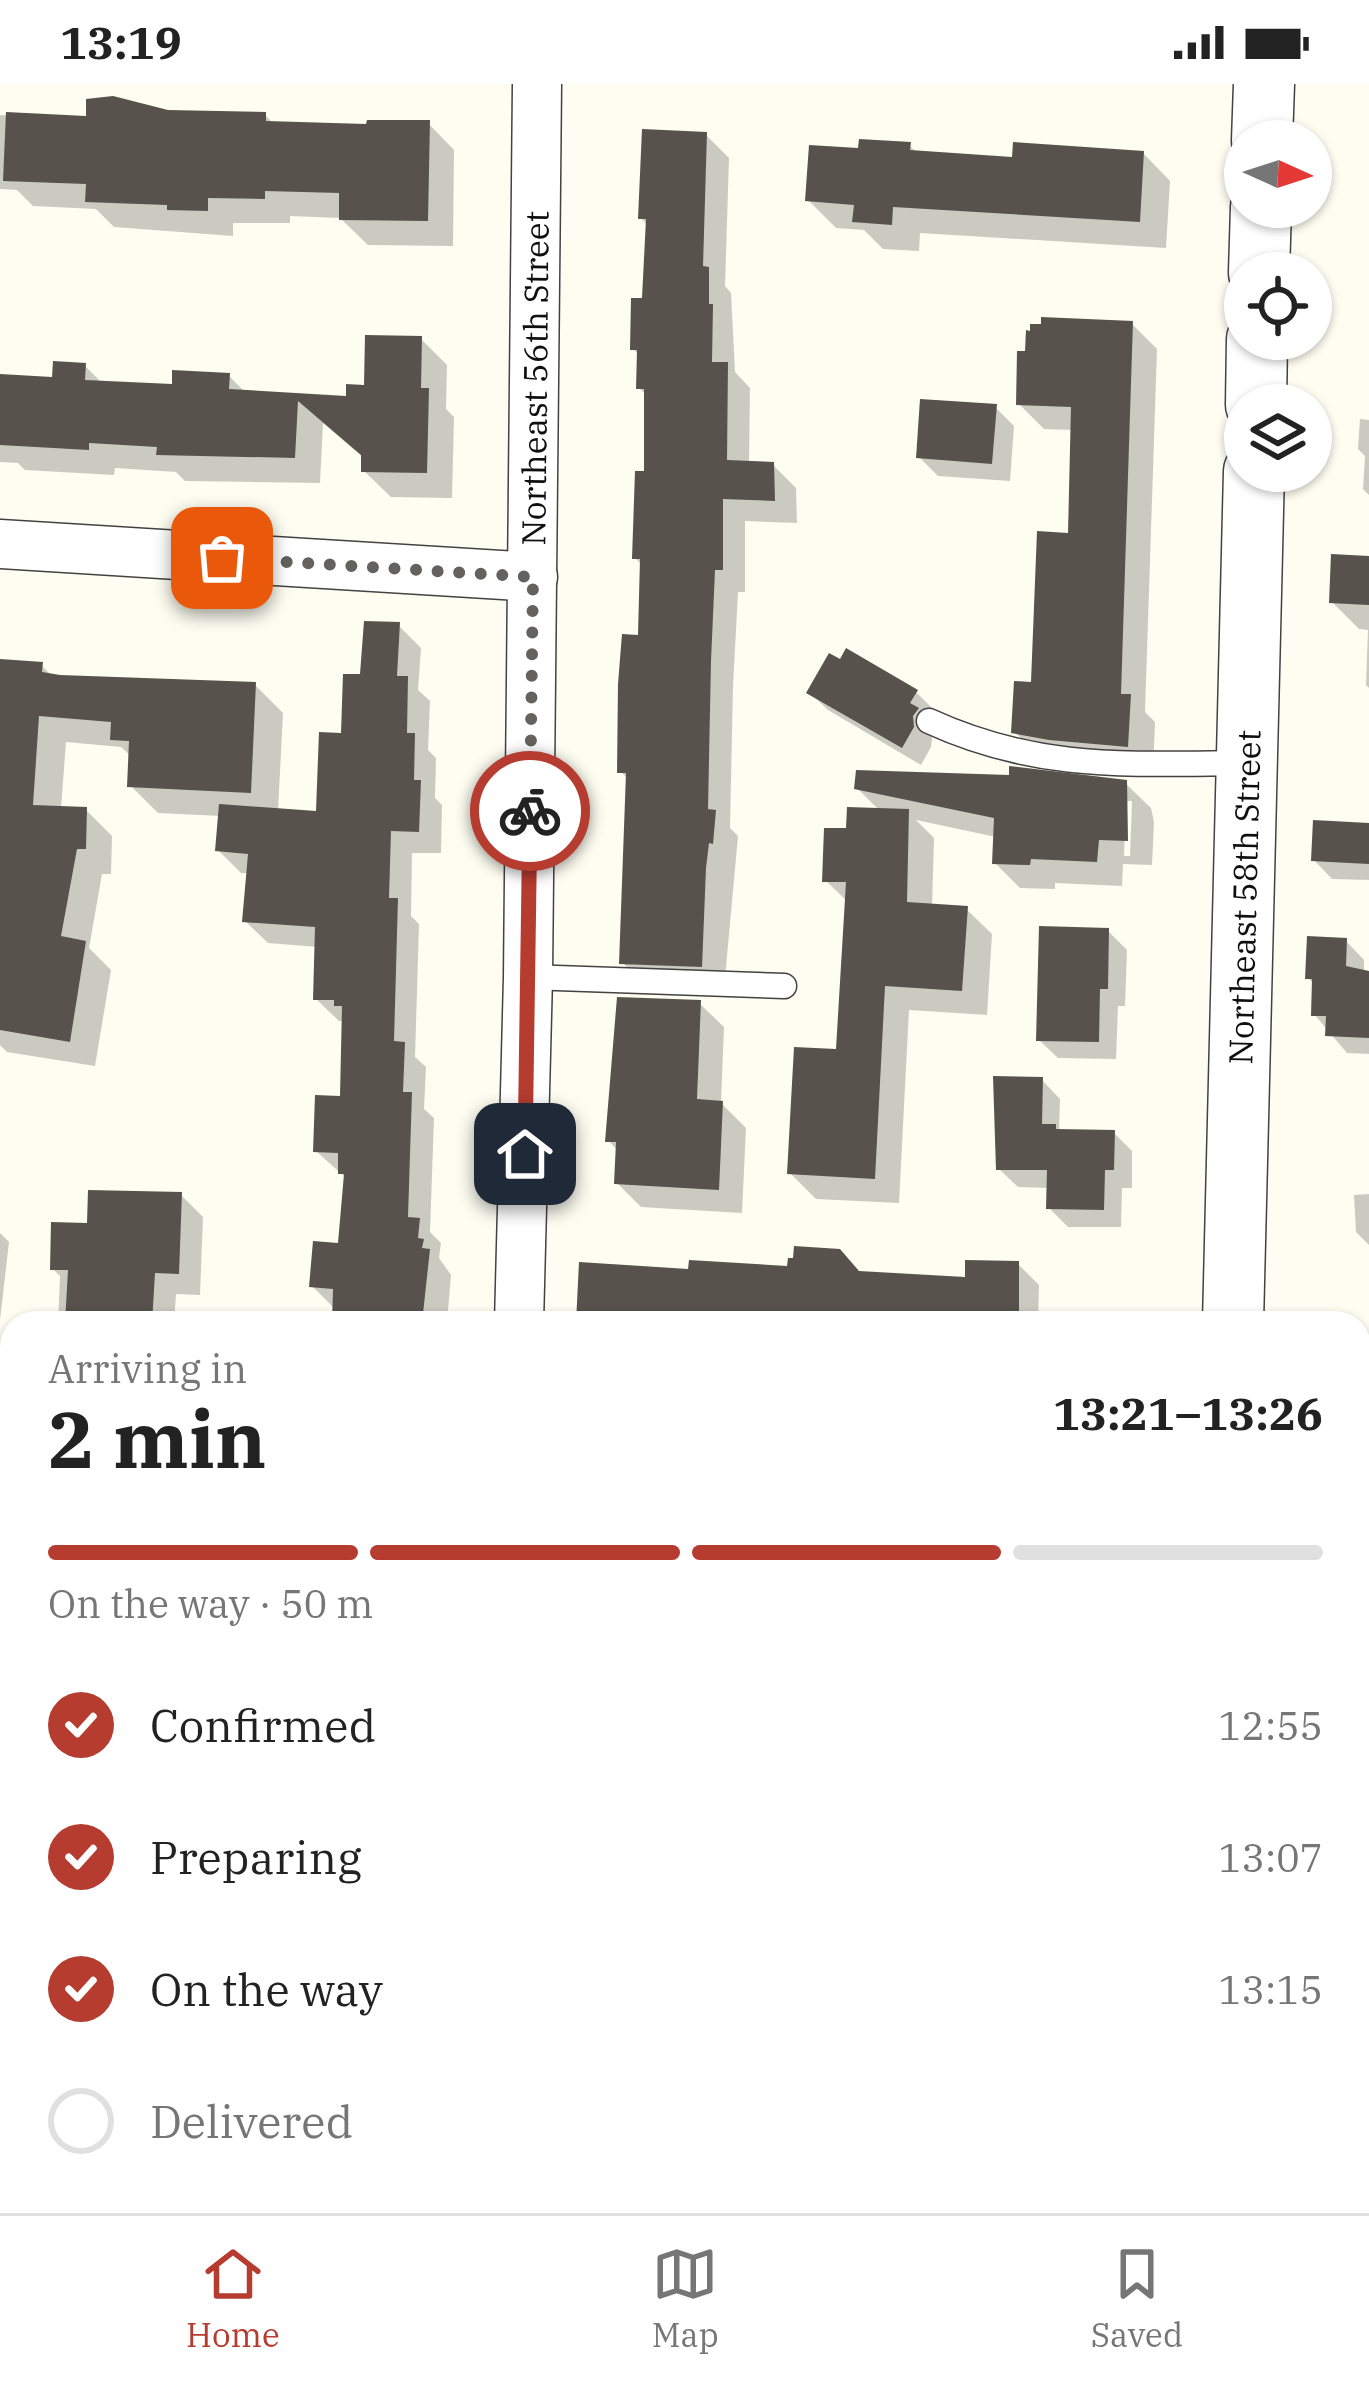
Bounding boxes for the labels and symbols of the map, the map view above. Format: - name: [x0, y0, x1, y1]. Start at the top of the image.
- north arrow: [1224, 120, 1332, 228]
- street label: Northeast 56th Street: [511, 211, 557, 546]
- pin: [171, 507, 273, 609]
- street label: Northeast 58th Street: [1218, 729, 1269, 1065]
- courier: [470, 751, 590, 871]
- pin: [474, 1103, 576, 1205]

